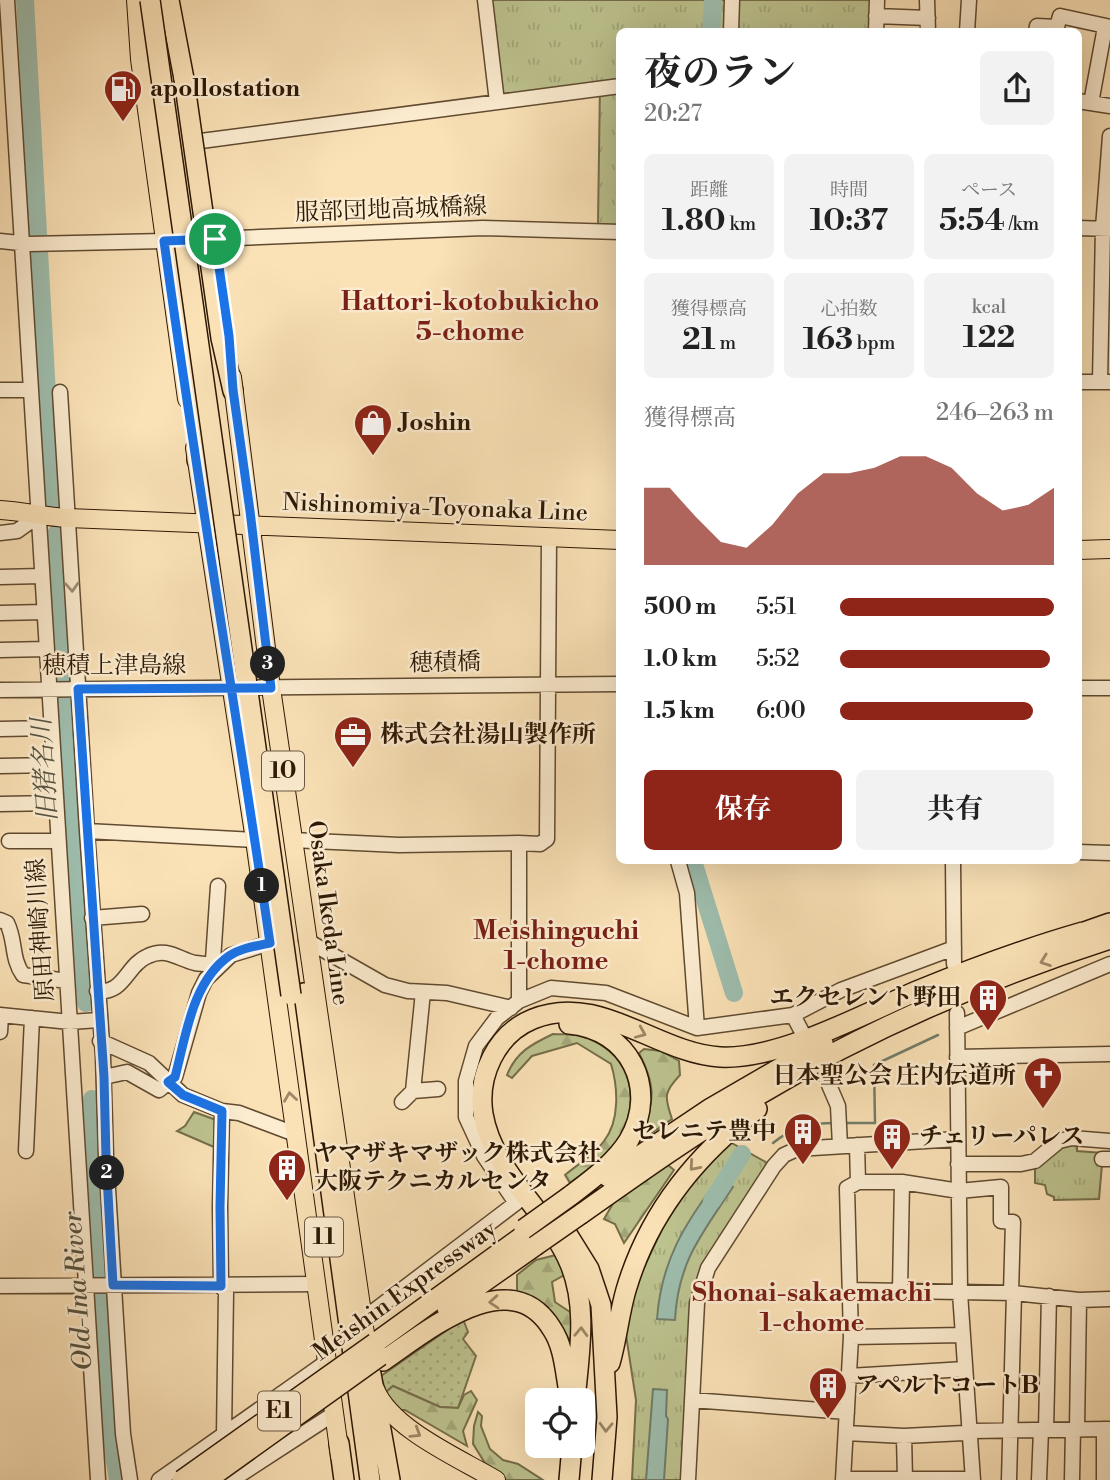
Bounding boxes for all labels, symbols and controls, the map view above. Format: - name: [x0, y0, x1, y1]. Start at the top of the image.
- text: 夜のラン: [644, 50, 796, 97]
- button: share: [980, 51, 1054, 125]
- fuel station icon: apollostation: [102, 68, 144, 123]
- place label: apollostation: [150, 74, 300, 104]
- text: 20:27: [644, 100, 702, 128]
- text: 距離: [690, 178, 728, 202]
- text: 時間: [830, 178, 868, 202]
- text: ペース: [961, 178, 1017, 202]
- street label: 服部団地高城橋線: [295, 192, 487, 228]
- text: 1.80: [662, 202, 726, 240]
- text: 10:37: [810, 202, 888, 240]
- text: 5:54: [939, 202, 1005, 240]
- pin: [185, 209, 245, 269]
- text: km: [726, 212, 756, 236]
- text: /km: [1005, 212, 1039, 236]
- icon: arrive: [196, 220, 234, 258]
- district label: Hattori-kotobukicho 5-chome: [341, 286, 599, 348]
- text: kcal: [972, 295, 1006, 319]
- text: 獲得標高: [671, 297, 747, 321]
- text: 心拍数: [820, 297, 878, 321]
- text: 122: [963, 319, 1015, 357]
- text: 21: [682, 321, 715, 359]
- text: 163: [803, 321, 853, 359]
- text: m: [715, 331, 736, 355]
- text: bpm: [853, 331, 895, 355]
- text: 246–263 m: [936, 399, 1054, 427]
- shop icon: Joshin: [352, 402, 394, 457]
- text: 獲得標高: [644, 404, 736, 432]
- place label: Joshin: [397, 408, 471, 438]
- street label: Nishinomiya-Toyonaka Line: [282, 488, 588, 528]
- one-way arrow: [64, 581, 79, 592]
- text: 500 m: [644, 593, 716, 621]
- text: 5:51: [756, 593, 796, 621]
- text: 1.0 km: [644, 645, 717, 673]
- text: 5:52: [756, 645, 800, 673]
- pin: 3: [250, 646, 286, 682]
- street label: 穂積橋: [409, 647, 481, 679]
- street label: 穂積上津島線: [42, 651, 186, 681]
- text: 3: [262, 651, 273, 675]
- text: 1.5 km: [644, 697, 715, 725]
- text: 6:00: [756, 697, 806, 725]
- water label: 旧猪名川: [25, 714, 65, 823]
- office icon: 株式会社湯山製作所: [332, 714, 374, 769]
- place label: 株式会社湯山製作所: [380, 720, 596, 750]
- road number: 10: [262, 751, 304, 790]
- button: 保存: [644, 770, 842, 850]
- button: 共有: [856, 770, 1054, 850]
- street label: Osaka Ikeda Line: [300, 819, 356, 1007]
- street label: 原田神崎川線: [21, 857, 61, 1003]
- pin: 1: [244, 868, 280, 903]
- text: 1: [257, 873, 266, 897]
- district label: Meishinguchi 1-chome: [473, 915, 639, 977]
- one-way arrow: [1040, 953, 1052, 967]
- building icon: エクセレント野田: [967, 977, 1009, 1032]
- place label: エクセレント野田: [770, 983, 961, 1013]
- one-way arrow: [634, 1025, 646, 1039]
- church icon: 日本聖公会 庄内伝道所: [1022, 1055, 1064, 1110]
- place label: 日本聖公会 庄内伝道所: [772, 1061, 1016, 1091]
- one-way arrow: [283, 1091, 298, 1103]
- building icon: セレニテ豊中: [782, 1111, 824, 1166]
- building icon: チェリーパレス: [871, 1116, 913, 1171]
- place label: セレニテ豊中: [632, 1117, 776, 1147]
- place label: チェリーパレス: [919, 1122, 1084, 1152]
- place label: ヤマザキマザック株式会社 大阪テクニカルセンタ: [314, 1139, 602, 1197]
- building icon: ヤマザキマザック株式会社 大阪テクニカルセンタ: [266, 1147, 308, 1202]
- pin: 2: [90, 1156, 124, 1190]
- one-way arrow: [690, 1158, 702, 1171]
- text: 2: [101, 1160, 112, 1184]
- water label: Old-Ina River: [56, 1209, 100, 1372]
- street label: Meishin Expressway: [307, 1214, 503, 1368]
- road number: 11: [305, 1218, 343, 1256]
- district label: Shonai-sakaemachi 1-chome: [692, 1277, 932, 1339]
- one-way arrow: [488, 1294, 499, 1309]
- one-way arrow: [573, 1326, 588, 1337]
- building icon: アペルトコートB: [807, 1365, 849, 1420]
- place label: アペルトコートB: [855, 1371, 1039, 1401]
- map controls: [525, 1388, 595, 1458]
- button: locate: [525, 1388, 595, 1458]
- road number: E1: [258, 1392, 300, 1430]
- one-way arrow: [599, 1422, 614, 1433]
- one-way arrow: [408, 1424, 421, 1437]

